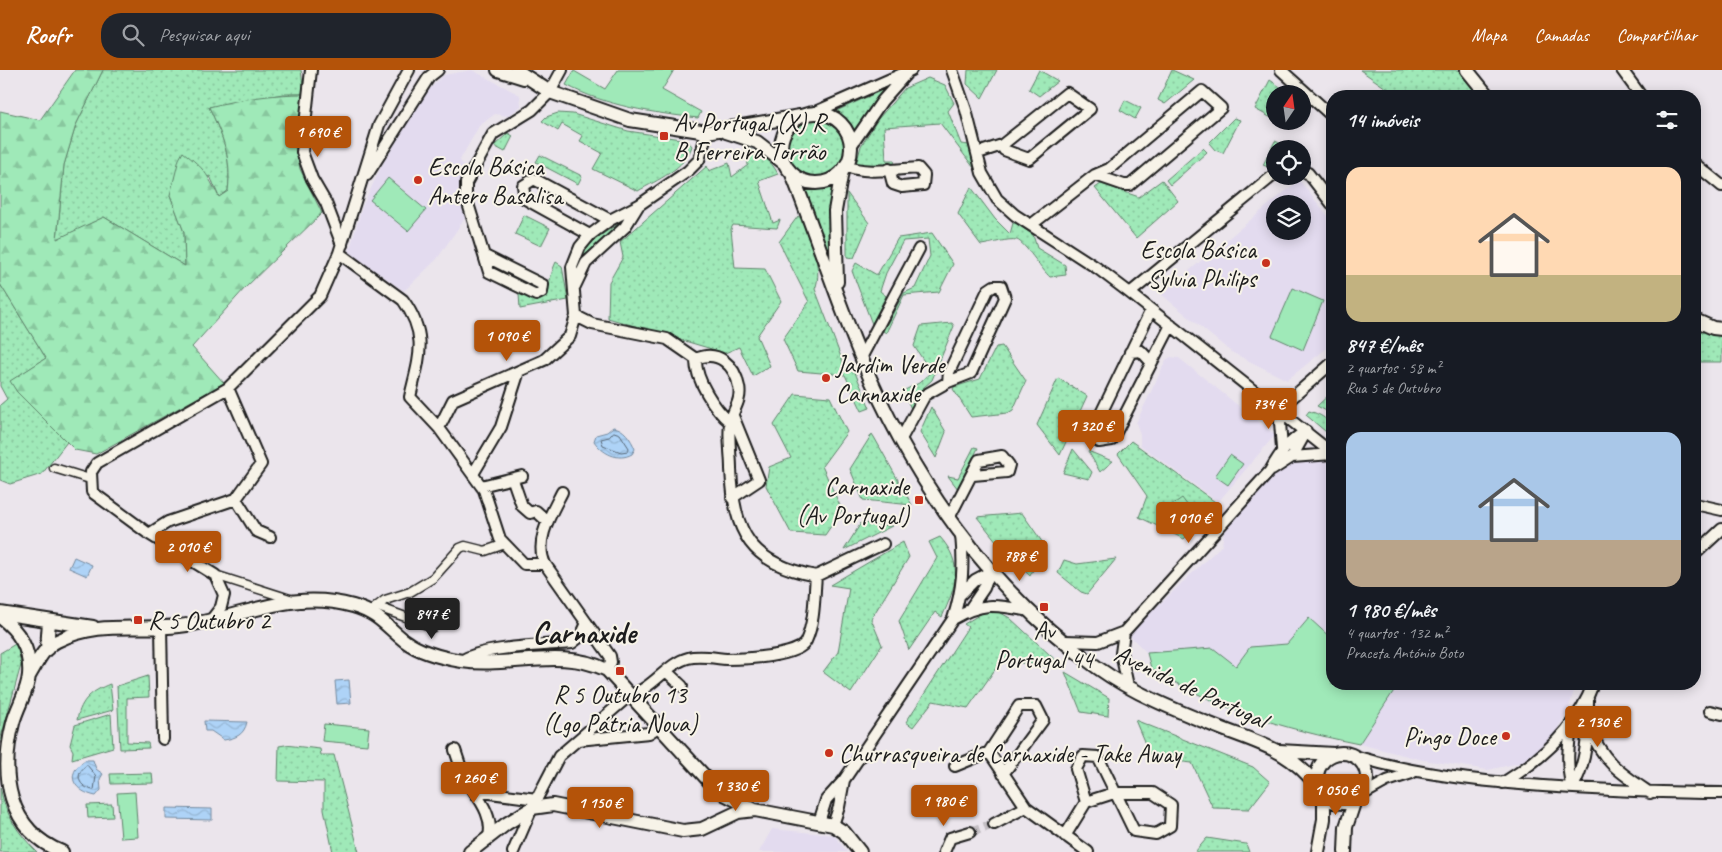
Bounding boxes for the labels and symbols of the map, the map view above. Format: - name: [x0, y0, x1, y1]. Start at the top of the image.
- north arrow: [1266, 85, 1311, 130]
- place label: Av Portugal (X) R B Ferreira Torrão: [674, 107, 828, 168]
- pin: 1 690 €: [272, 116, 364, 158]
- marker: Av Portugal (X) R B Ferreira Torrão: [658, 130, 670, 142]
- place label: Escola Básica Antero Basalisa: [428, 151, 565, 212]
- marker: Escola Básica Antero Basalisa: [412, 174, 424, 186]
- place label: Escola Básica Sylvia Philips: [1140, 234, 1258, 295]
- marker: Escola Básica Sylvia Philips: [1260, 257, 1272, 269]
- pin: 1 090 €: [461, 320, 553, 362]
- place label: Jardim Verde Carnaxide: [835, 349, 946, 410]
- marker: Jardim Verde Carnaxide: [820, 372, 832, 384]
- pin: 734 €: [1234, 388, 1304, 430]
- pin: 1 320 €: [1045, 410, 1137, 452]
- place label: Carnaxide (Av Portugal): [796, 471, 911, 532]
- marker: Carnaxide (Av Portugal): [913, 494, 925, 506]
- pin: 1 010 €: [1143, 502, 1235, 544]
- pin: 2 010 €: [142, 530, 234, 573]
- pin: 788 €: [985, 540, 1055, 582]
- pin: 847 €: [397, 598, 467, 640]
- marker: Av Portugal 44: [1038, 601, 1050, 613]
- place label: R 5 Outubro 2: [148, 605, 272, 637]
- marker: R 5 Outubro 2: [132, 614, 144, 626]
- district label: Carnaxide: [533, 614, 638, 652]
- place label: Av Portugal 44: [995, 615, 1096, 676]
- street label: Avenida de Portugal: [1109, 638, 1276, 738]
- marker: R 5 Outubro 13 (Lgo Pátria Nova): [614, 665, 626, 677]
- place label: R 5 Outubro 13 (Lgo Pátria Nova): [543, 679, 699, 740]
- pin: 2 130 €: [1552, 706, 1644, 748]
- place label: Pingo Doce: [1404, 721, 1498, 753]
- marker: Pingo Doce: [1500, 730, 1512, 742]
- place label: Churrasqueira de Carnaxide - Take Away: [839, 738, 1183, 770]
- marker: Churrasqueira de Carnaxide - Take Away: [823, 747, 835, 759]
- pin: 1 260 €: [428, 762, 520, 804]
- pin: 1 330 €: [690, 770, 782, 812]
- pin: 1 050 €: [1290, 774, 1382, 816]
- pin: 1 980 €: [898, 784, 990, 827]
- pin: 1 150 €: [554, 786, 646, 829]

